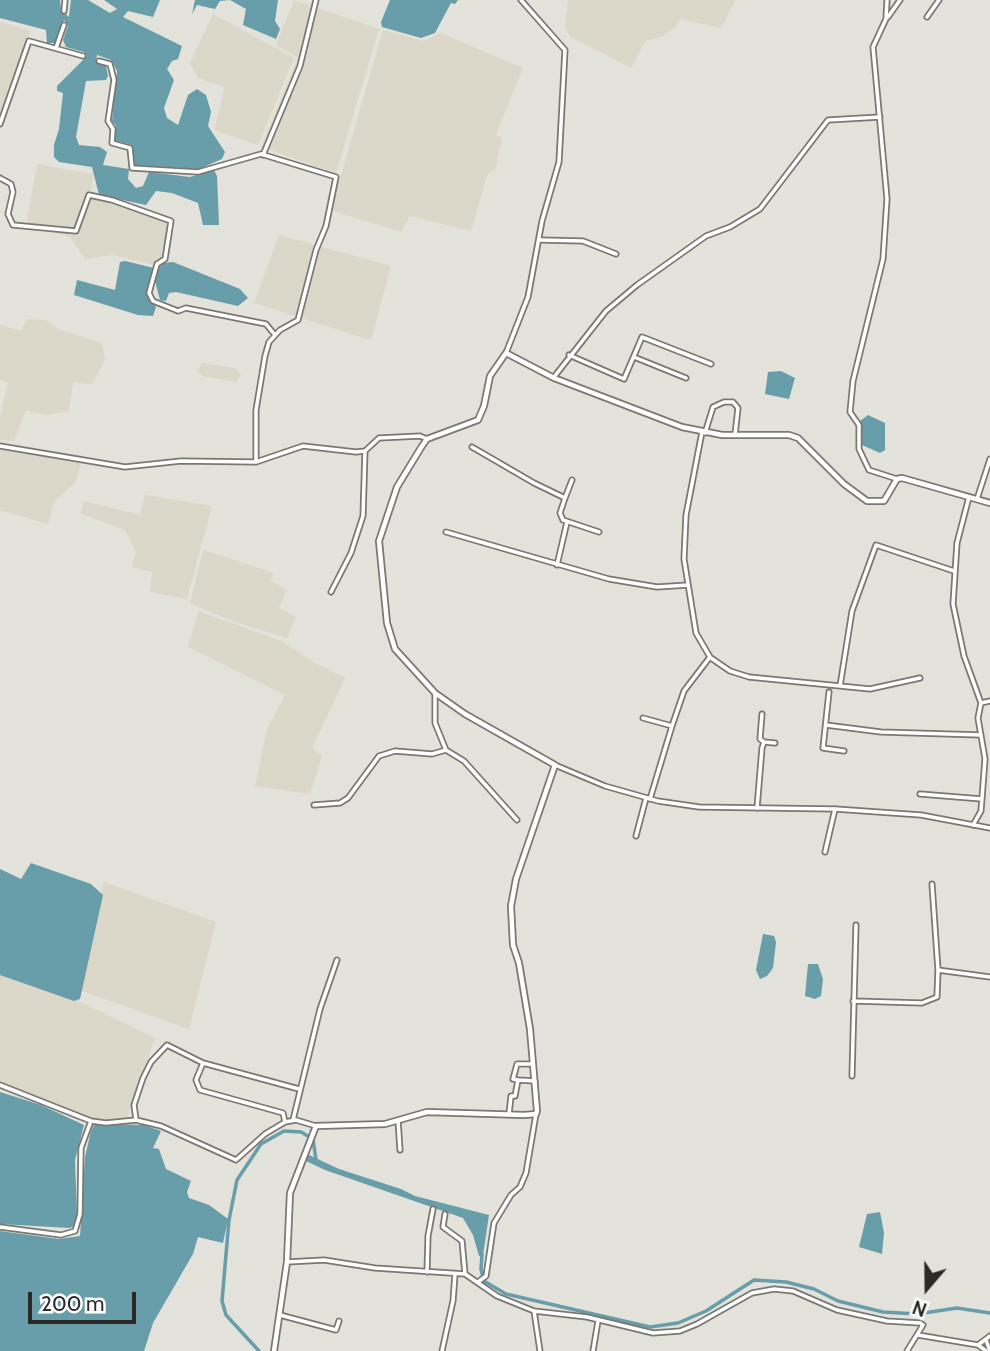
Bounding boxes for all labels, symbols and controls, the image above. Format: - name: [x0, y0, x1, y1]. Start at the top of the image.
- north arrow: [892, 1253, 962, 1323]
- scale bar: [32, 1278, 140, 1322]
- text: 200 m: [41, 1291, 104, 1316]
- text: N: [909, 1295, 930, 1321]

